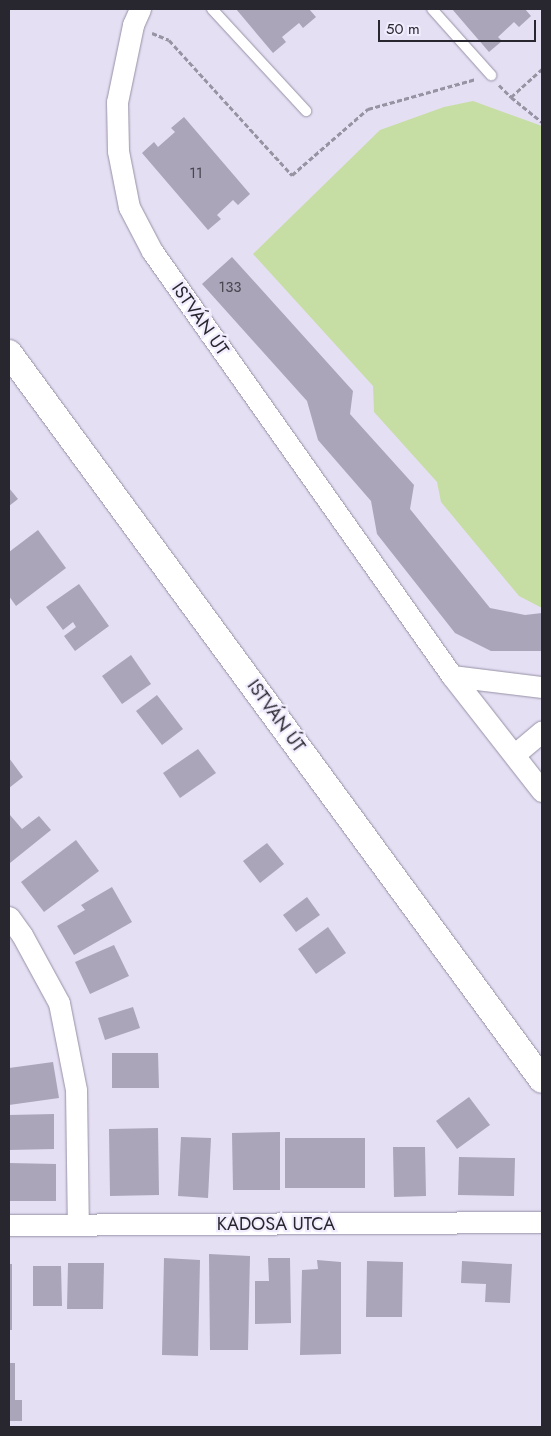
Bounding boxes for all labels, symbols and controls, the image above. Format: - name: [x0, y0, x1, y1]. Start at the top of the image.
- scale bar: [381, 10, 538, 42]
- text: 50 m: [386, 18, 420, 40]
- house number: 11: [189, 165, 203, 183]
- street label: ISTVÁN ÚT: [167, 278, 233, 360]
- house number: 133: [218, 279, 242, 297]
- street label: ISTVÁN ÚT: [243, 676, 309, 756]
- street label: KADOSA UTCA: [217, 1213, 335, 1235]

